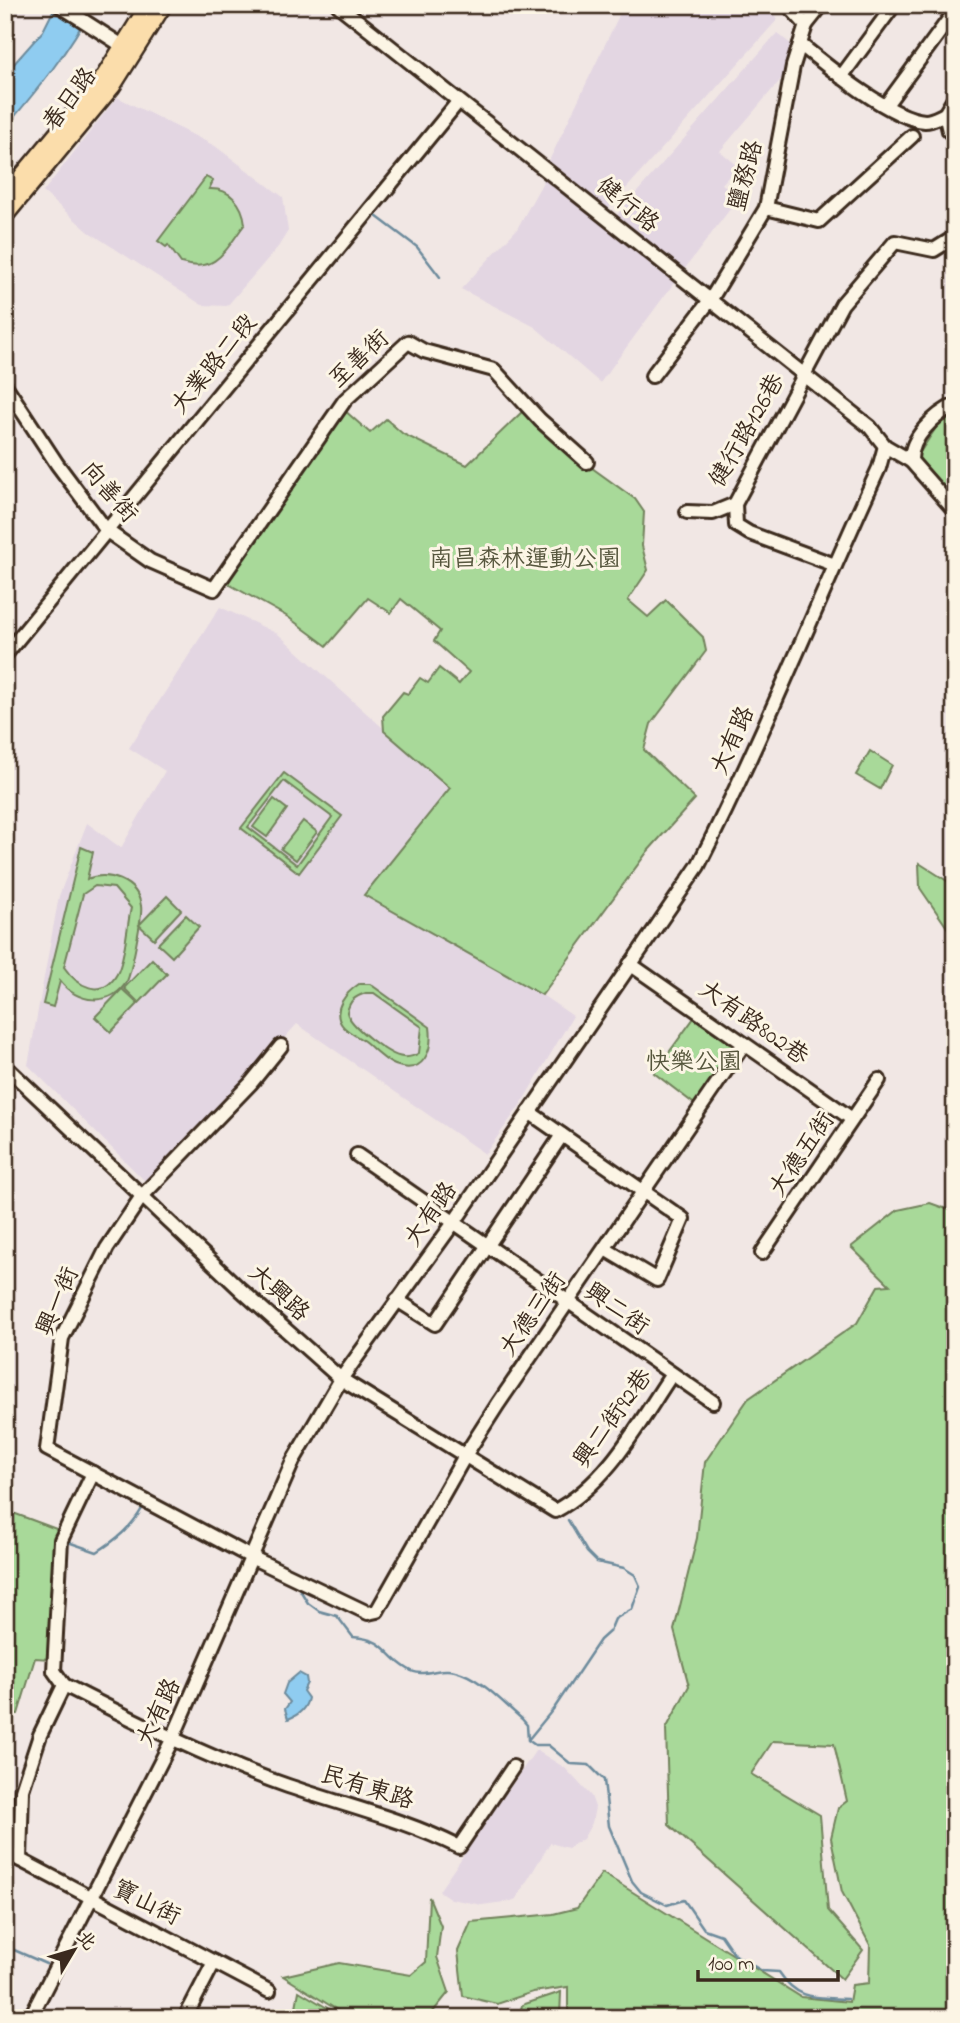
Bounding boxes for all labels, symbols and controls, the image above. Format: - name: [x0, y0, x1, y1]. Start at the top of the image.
- street label: 春日路: [35, 61, 107, 139]
- street label: 鹽務路: [721, 137, 773, 215]
- street label: 健行路: [588, 170, 666, 242]
- street label: 大業路二段: [164, 307, 266, 423]
- street label: 至善街: [322, 323, 398, 397]
- street label: 健行路126巷: [701, 368, 795, 494]
- street label: 向善街: [71, 454, 145, 532]
- park label: 南昌森林運動公園: [429, 543, 621, 578]
- street label: 大有路: [703, 701, 765, 781]
- street label: 大有路802巷: [691, 973, 815, 1075]
- park label: 快樂公園: [646, 1046, 742, 1081]
- street label: 大德五街: [762, 1105, 844, 1205]
- street label: 大有路: [397, 1175, 467, 1255]
- street label: 大興路: [240, 1257, 316, 1331]
- street label: 興一街: [29, 1262, 89, 1342]
- street label: 大德三街: [492, 1266, 576, 1364]
- street label: 興二街: [576, 1275, 656, 1345]
- street label: 興二街92巷: [566, 1362, 662, 1476]
- street label: 大有路: [129, 1673, 191, 1753]
- street label: 民有東路: [316, 1758, 418, 1820]
- street label: 寶山街: [106, 1872, 186, 1936]
- north arrow: [38, 1914, 108, 1984]
- text: 北: [69, 1925, 102, 1957]
- scale bar: [698, 1939, 838, 1983]
- text: 100 m: [708, 1950, 754, 1980]

